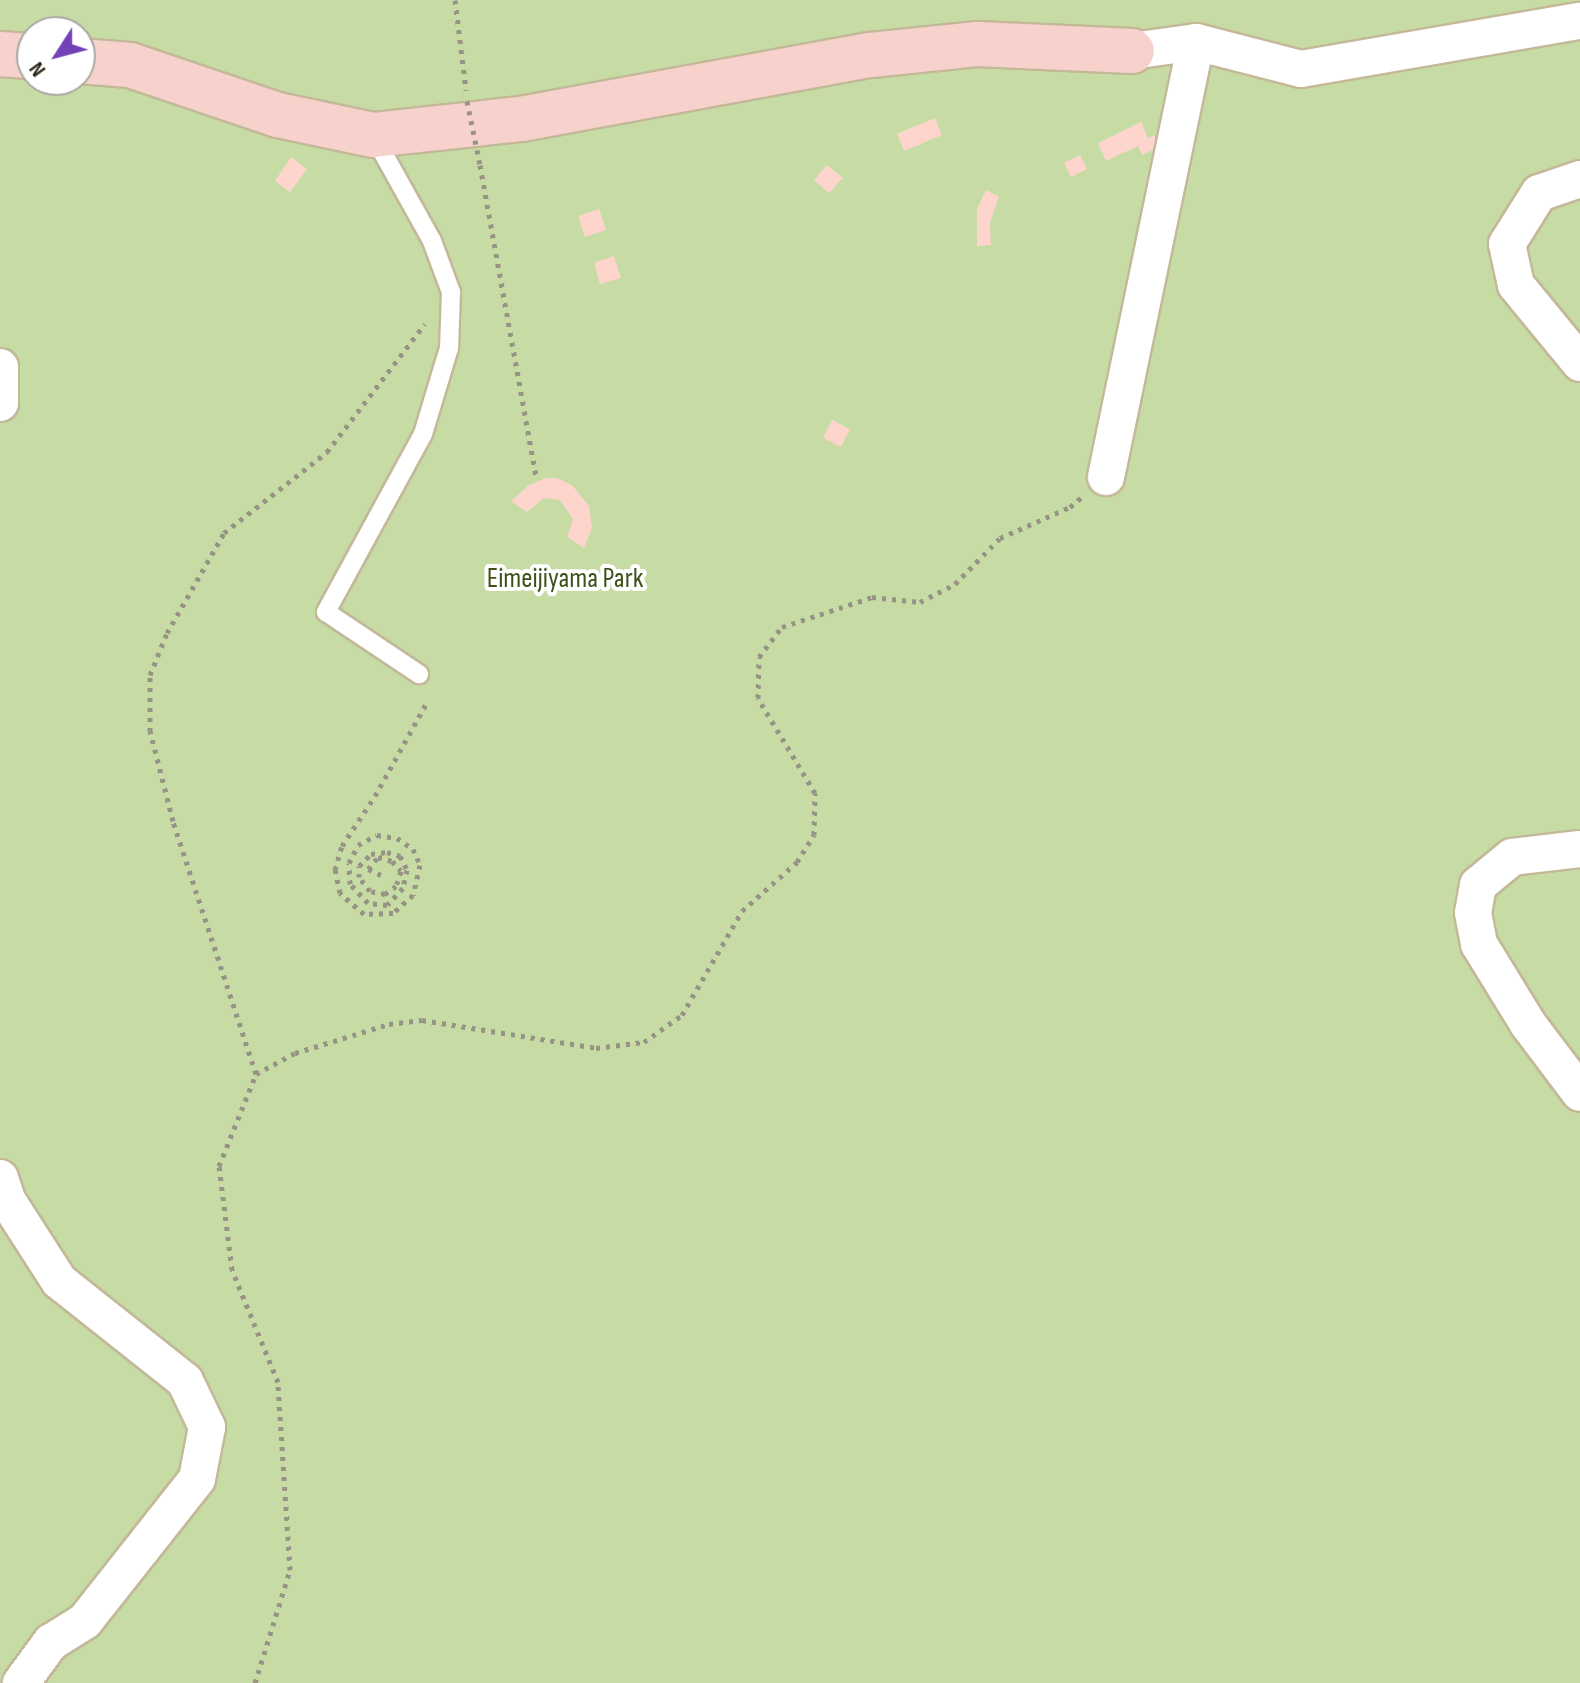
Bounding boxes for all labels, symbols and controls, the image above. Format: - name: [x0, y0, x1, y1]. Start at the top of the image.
- north arrow: [16, 16, 96, 96]
- text: N: [23, 57, 52, 82]
- park label: Eimeijiyama Park: [487, 562, 643, 596]

